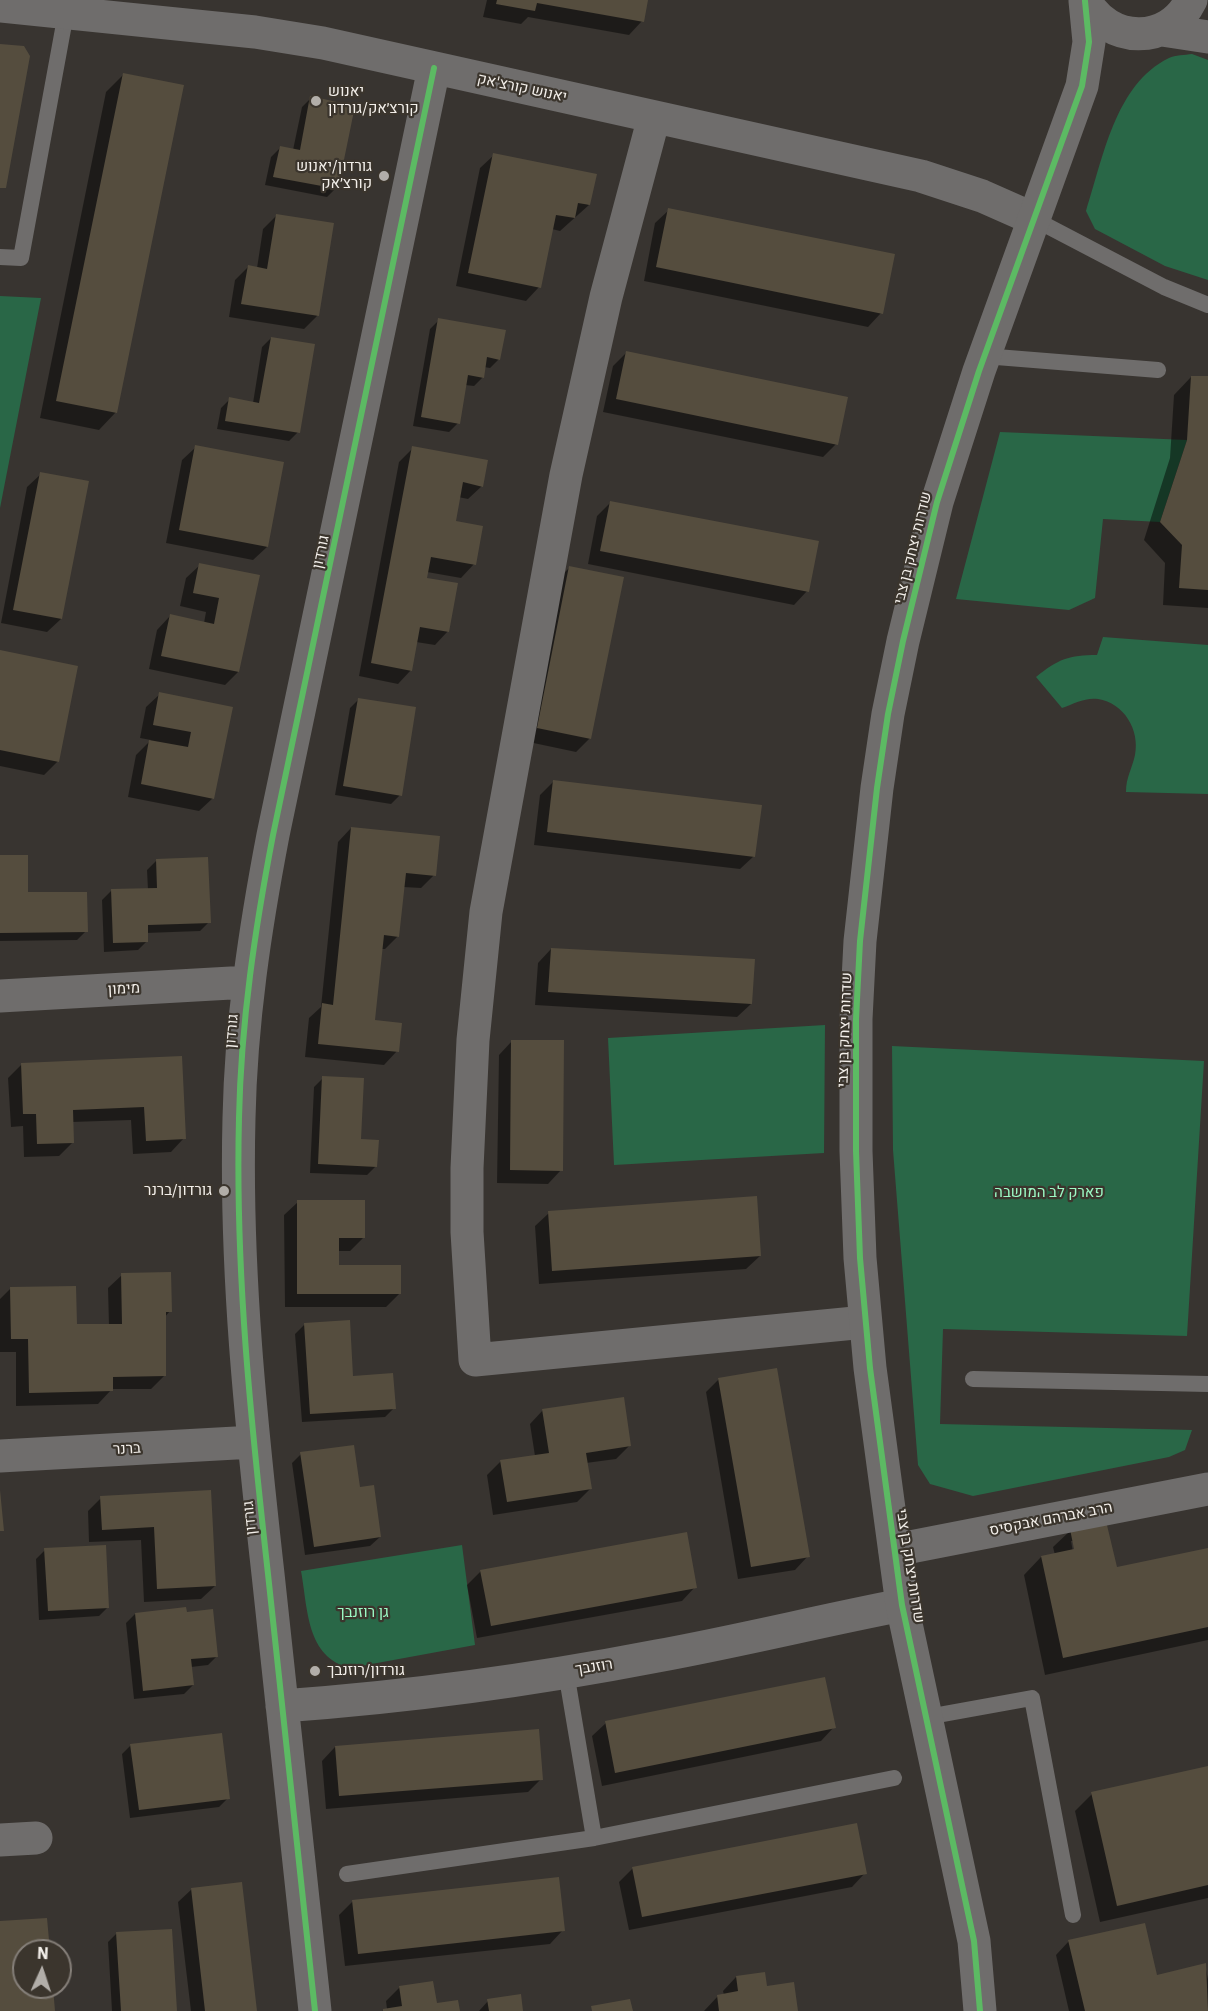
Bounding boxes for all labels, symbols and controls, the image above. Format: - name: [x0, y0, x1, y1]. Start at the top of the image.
- street label: יאנוש קורצ'אק: [475, 70, 569, 106]
- place label: יאנוש קורצ׳אק/גורדון: [328, 83, 419, 118]
- marker: יאנוש קורצ׳אק/גורדון: [309, 94, 323, 108]
- place label: גורדון/יאנוש קורצ׳אק: [296, 158, 372, 193]
- marker: גורדון/יאנוש קורצ׳אק: [377, 169, 391, 183]
- street label: שדרות יצחק בן צבי: [890, 490, 936, 606]
- street label: גורדון: [309, 533, 333, 571]
- street label: שדרות יצחק בן צבי: [834, 972, 856, 1088]
- street label: מימון: [107, 979, 141, 999]
- street label: גורדון: [222, 1013, 242, 1049]
- place label: גורדון/ברנר: [144, 1182, 212, 1200]
- marker: גורדון/ברנר: [217, 1184, 231, 1198]
- park label: פארק לב המושבה: [994, 1184, 1104, 1202]
- street label: ברנר: [113, 1439, 141, 1459]
- street label: הרב אברהם אבקסיס: [988, 1498, 1114, 1540]
- street label: גורדון: [239, 1500, 261, 1536]
- street label: שדרות יצחק בן צבי: [892, 1508, 928, 1624]
- park label: גן רוזנבך: [337, 1604, 389, 1622]
- street label: רוזנבך: [574, 1655, 614, 1679]
- place label: גורדון/רוזנבך: [327, 1662, 405, 1680]
- marker: גורדון/רוזנבך: [308, 1664, 322, 1678]
- north arrow: [12, 1939, 72, 1999]
- text: N: [37, 1943, 49, 1963]

